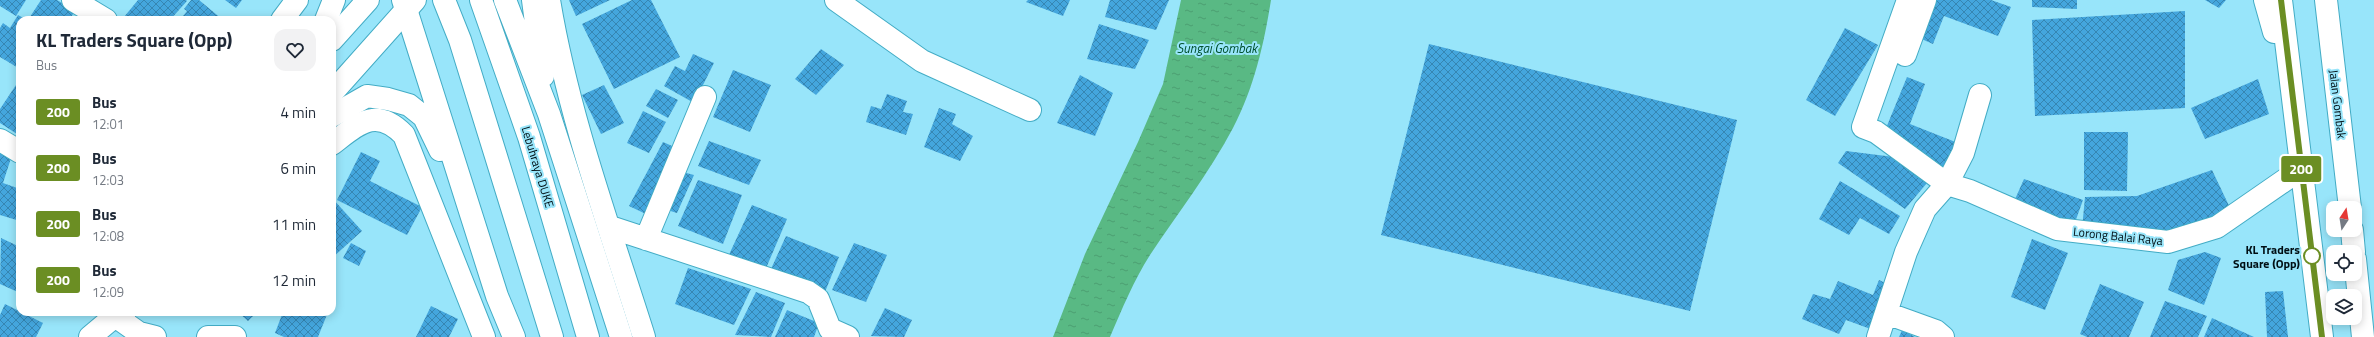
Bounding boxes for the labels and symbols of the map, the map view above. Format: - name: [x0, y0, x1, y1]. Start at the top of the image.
- water label: Sungai Gombak: [1177, 38, 1259, 58]
- street label: Jalan Gombak: [2324, 69, 2352, 140]
- street label: Lebuhraya DUKE: [517, 124, 560, 210]
- line badge: 200: [2278, 156, 2324, 182]
- north arrow: [2326, 201, 2362, 237]
- street label: Lorong Balai Raya: [2072, 222, 2164, 250]
- place label: KL Traders Square (Opp): [2233, 240, 2300, 273]
- marker: KL Traders Square (Opp): [2303, 247, 2321, 265]

